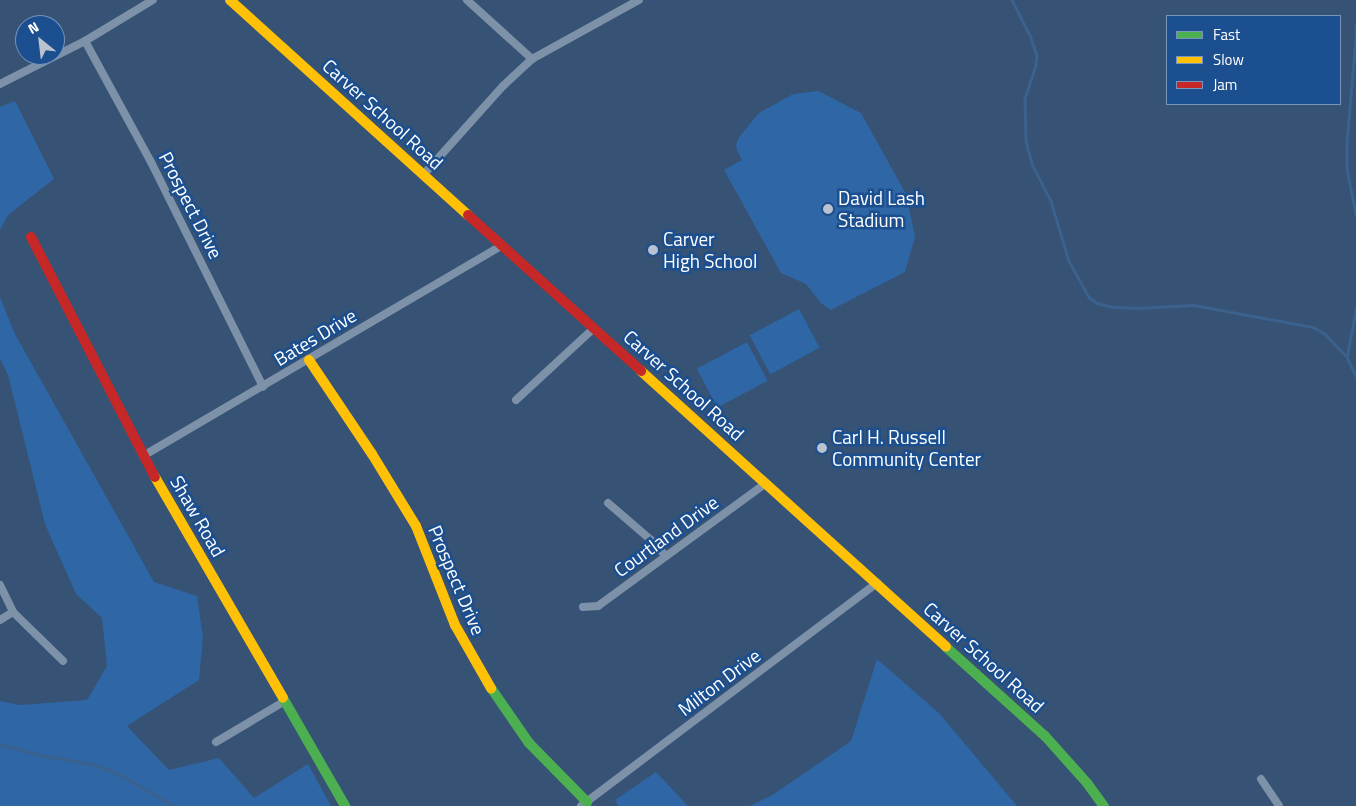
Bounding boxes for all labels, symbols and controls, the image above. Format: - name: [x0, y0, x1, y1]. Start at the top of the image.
- north arrow: [15, 15, 65, 65]
- legend: [1166, 15, 1341, 105]
- text: N: [24, 16, 42, 39]
- text: Fast: [1213, 23, 1240, 46]
- text: Slow: [1213, 48, 1244, 71]
- street label: Carver School Road: [318, 54, 448, 174]
- text: Jam: [1213, 73, 1237, 96]
- street label: Prospect Drive: [154, 148, 228, 262]
- place label: David Lash Stadium: [838, 187, 925, 231]
- marker: David Lash Stadium: [822, 203, 834, 215]
- place label: Carver High School: [663, 228, 757, 272]
- marker: Carver High School: [647, 244, 659, 256]
- street label: Bates Drive: [270, 304, 360, 370]
- street label: Carver School Road: [619, 325, 749, 445]
- place label: Carl H. Russell Community Center: [832, 426, 981, 470]
- marker: Carl H. Russell Community Center: [816, 442, 828, 454]
- street label: Shaw Road: [166, 471, 230, 561]
- street label: Courtland Drive: [609, 491, 723, 581]
- street label: Prospect Drive: [424, 522, 490, 638]
- street label: Carver School Road: [919, 597, 1049, 717]
- street label: Milton Drive: [673, 644, 765, 720]

